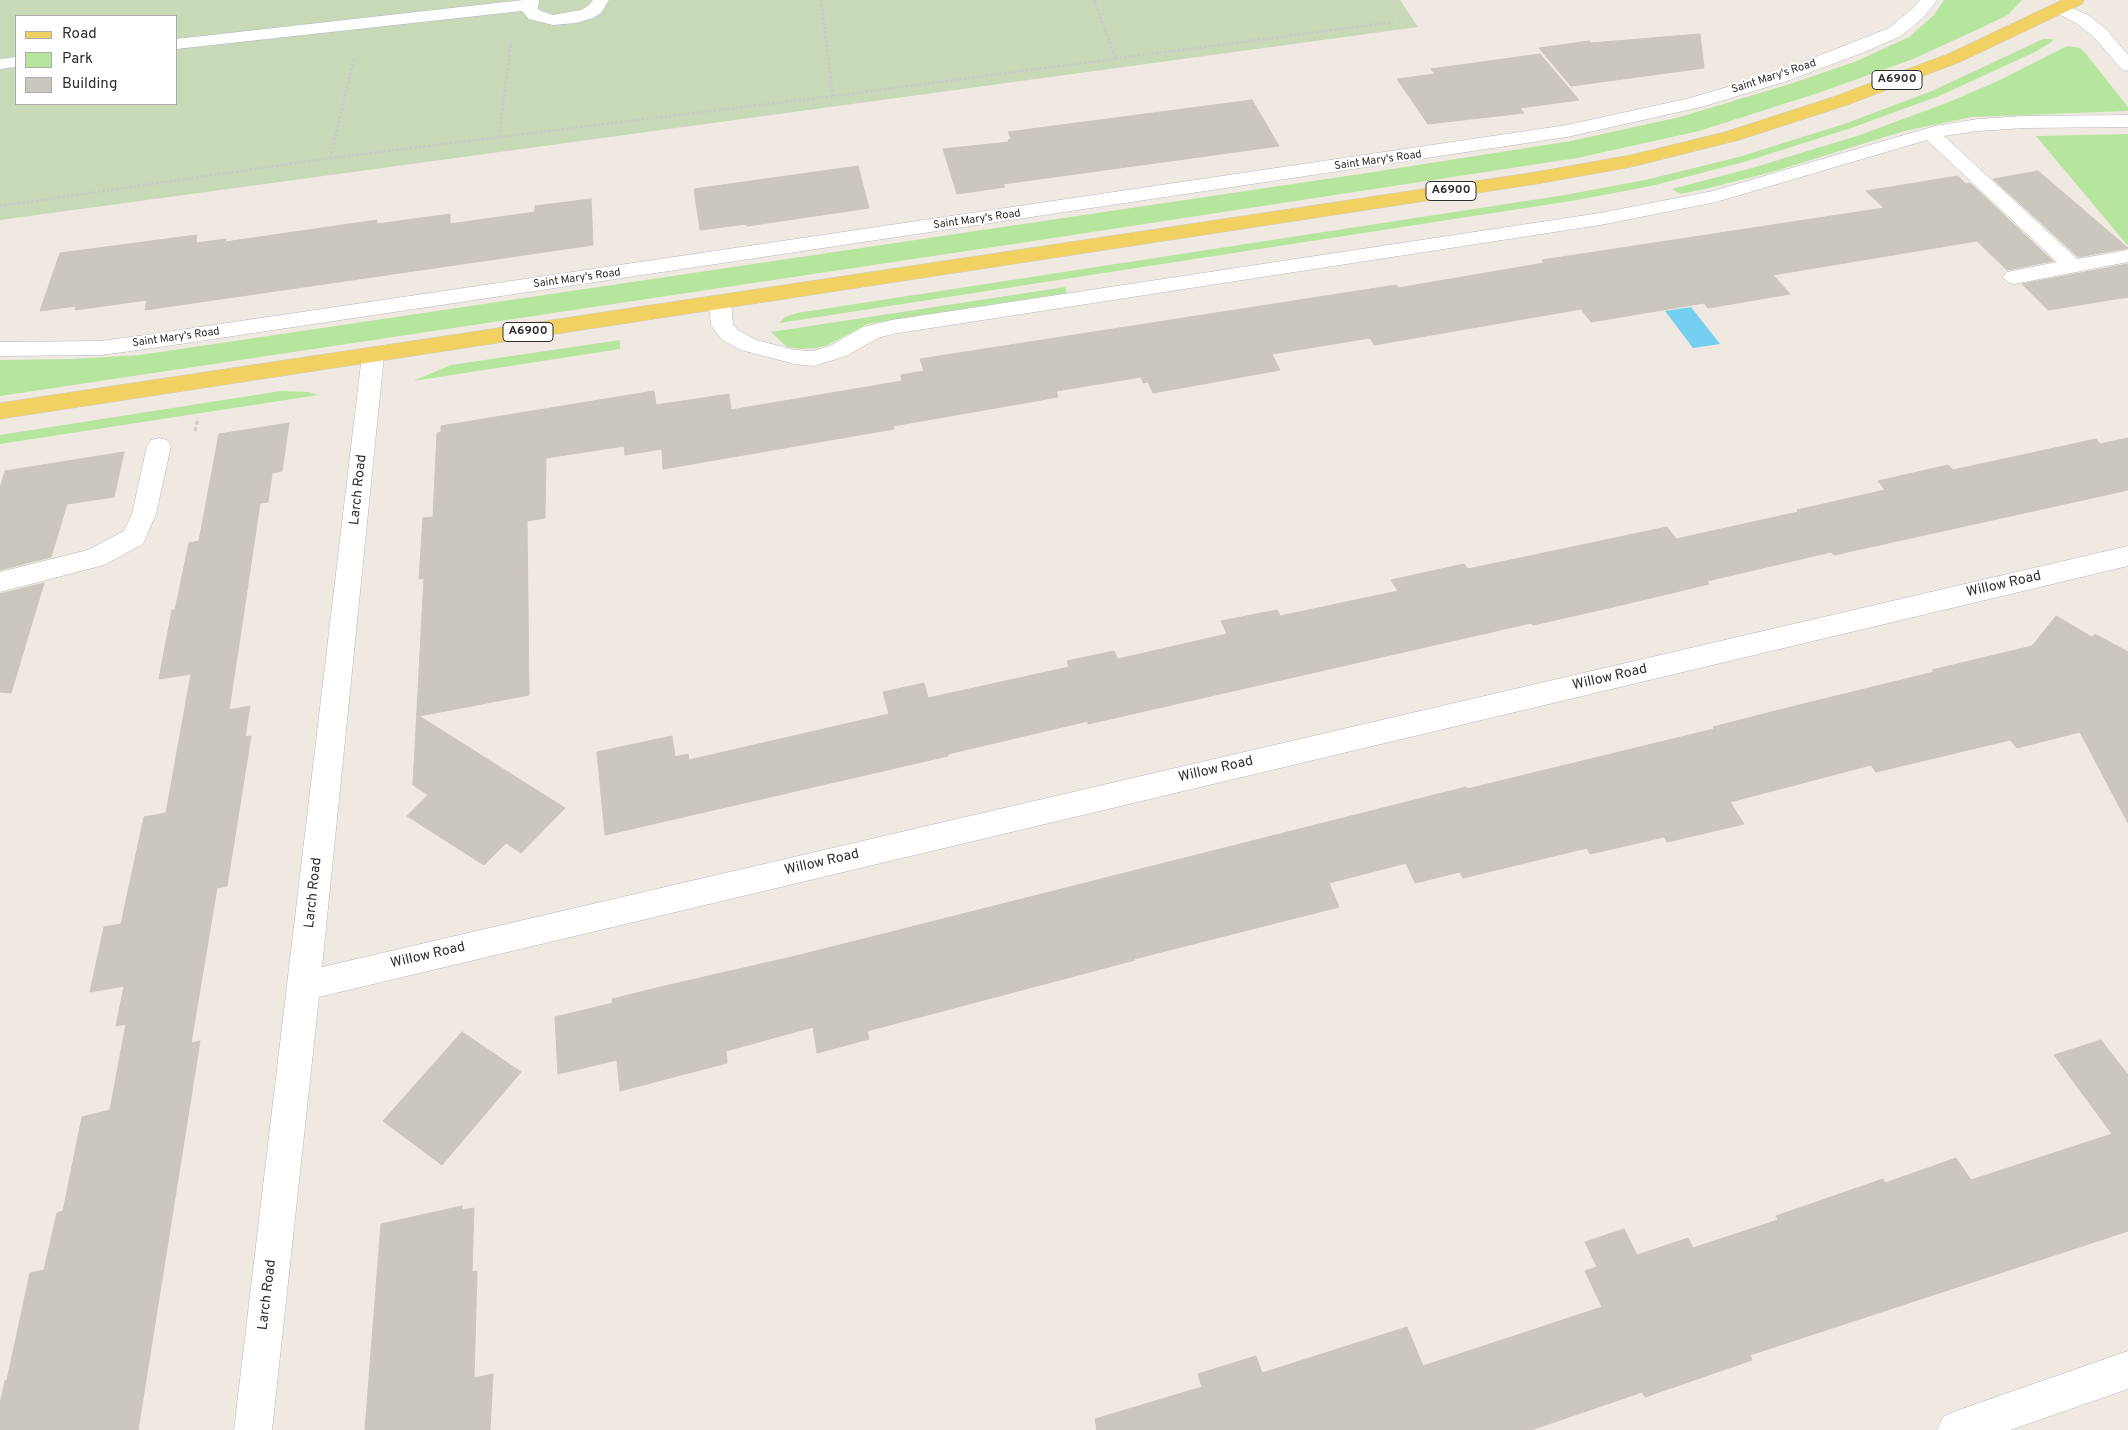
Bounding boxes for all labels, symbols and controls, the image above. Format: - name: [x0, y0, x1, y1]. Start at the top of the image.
- legend: [15, 15, 178, 105]
- text: Road: [62, 25, 97, 44]
- text: Park: [62, 50, 93, 69]
- street label: Saint Mary's Road: [1730, 57, 1818, 97]
- road number: A6900: [1872, 70, 1922, 90]
- text: Building: [62, 75, 117, 94]
- street label: Saint Mary's Road: [1333, 148, 1423, 174]
- road number: A6900: [1426, 182, 1476, 200]
- street label: Saint Mary's Road: [932, 207, 1022, 233]
- street label: Saint Mary's Road: [532, 266, 622, 292]
- road number: A6900: [503, 322, 553, 342]
- street label: Saint Mary's Road: [131, 325, 221, 351]
- street label: Larch Road: [347, 454, 371, 526]
- street label: Willow Road: [1965, 568, 2043, 602]
- street label: Willow Road: [1571, 661, 1649, 695]
- street label: Willow Road: [1177, 753, 1255, 787]
- street label: Willow Road: [783, 846, 861, 880]
- street label: Larch Road: [302, 857, 326, 929]
- street label: Willow Road: [389, 939, 467, 973]
- street label: Larch Road: [255, 1259, 281, 1331]

